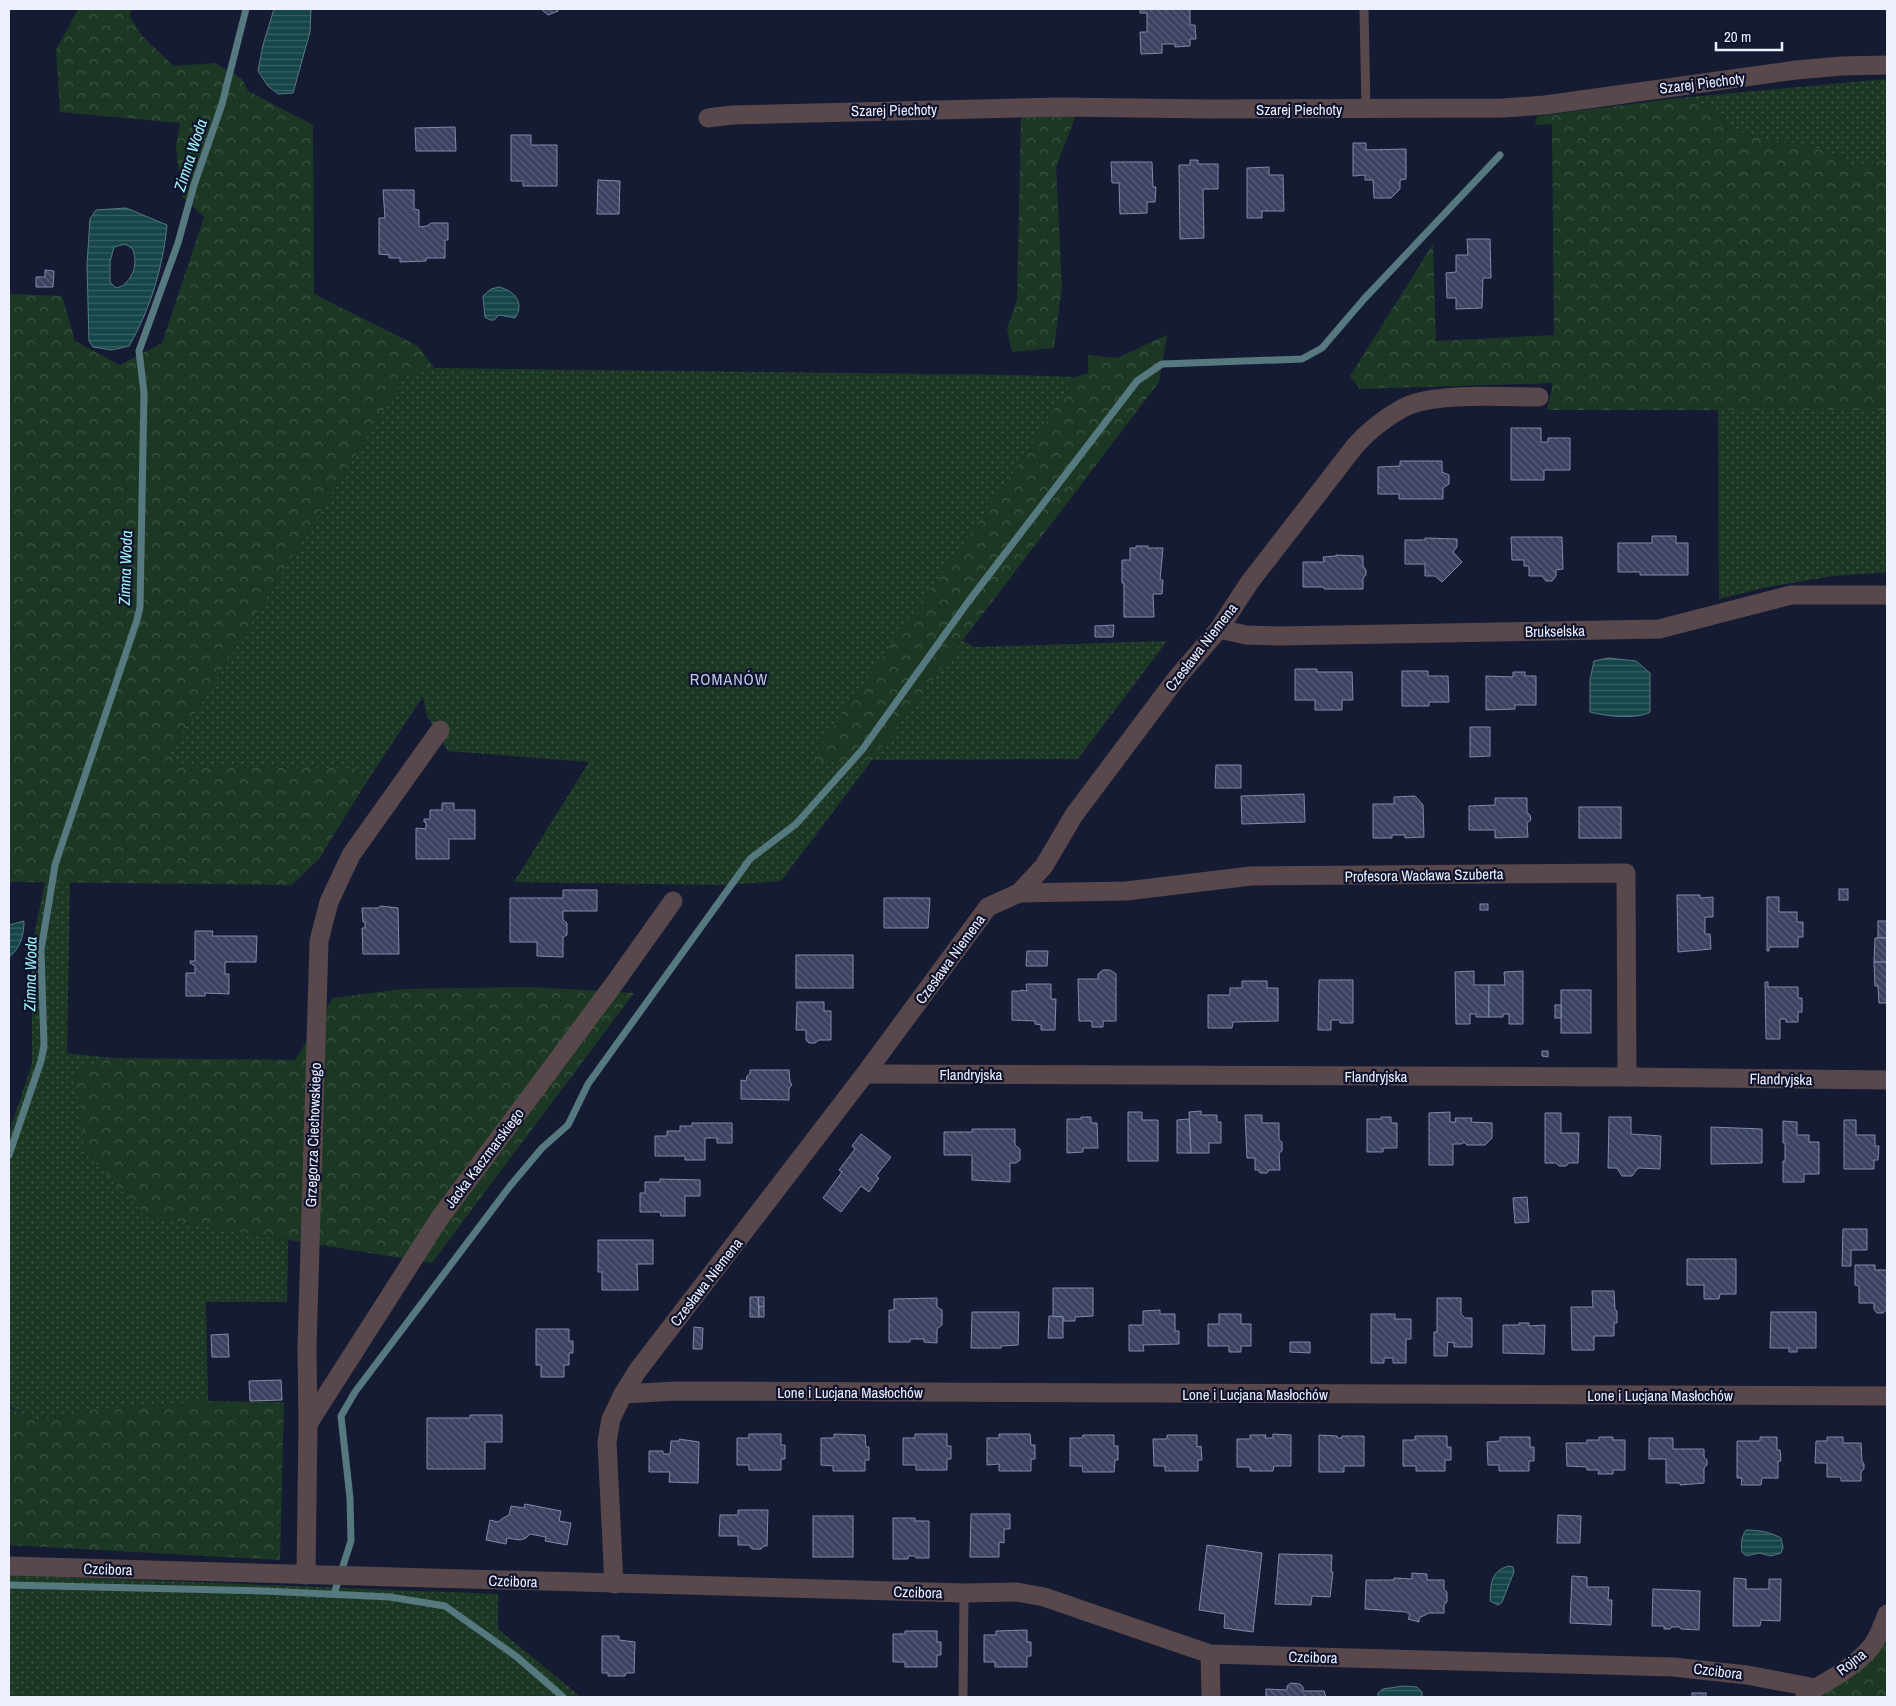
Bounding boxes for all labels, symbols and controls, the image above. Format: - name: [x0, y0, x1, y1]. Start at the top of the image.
- scale bar: [1716, 20, 1782, 52]
- text: 20 m: [1724, 26, 1751, 47]
- street label: Szarej Piechoty: [1658, 67, 1747, 99]
- street label: Szarej Piechoty: [851, 99, 938, 121]
- street label: Szarej Piechoty: [1256, 99, 1343, 120]
- water label: Zimna Woda: [168, 116, 212, 195]
- water label: Zimna Woda: [113, 530, 137, 607]
- street label: Czesława Niemena: [1160, 598, 1242, 695]
- street label: Brukselska: [1525, 620, 1585, 642]
- district label: ROMANÓW: [690, 668, 768, 690]
- street label: Profesora Wacława Szuberta: [1344, 863, 1504, 887]
- street label: Czesława Niemena: [910, 910, 990, 1008]
- water label: Zimna Woda: [18, 936, 42, 1013]
- street label: Grzegorza Ciechowskiego: [300, 1062, 326, 1208]
- street label: Flandryjska: [940, 1064, 1003, 1085]
- street label: Flandryjska: [1345, 1066, 1408, 1087]
- street label: Flandryjska: [1749, 1068, 1813, 1090]
- street label: Jacka Kaczmarskiego: [439, 1104, 529, 1212]
- street label: Czesława Niemena: [665, 1233, 747, 1330]
- street label: Lone i Lucjana Masłochów: [777, 1382, 923, 1403]
- street label: Lone i Lucjana Masłochów: [1182, 1384, 1328, 1405]
- street label: Lone i Lucjana Masłochów: [1587, 1385, 1733, 1406]
- street label: Czcibora: [83, 1558, 133, 1580]
- street label: Czcibora: [488, 1570, 538, 1592]
- street label: Czcibora: [893, 1581, 943, 1603]
- street label: Rojna: [1832, 1644, 1870, 1680]
- street label: Czcibora: [1288, 1646, 1338, 1668]
- street label: Czcibora: [1692, 1658, 1744, 1684]

